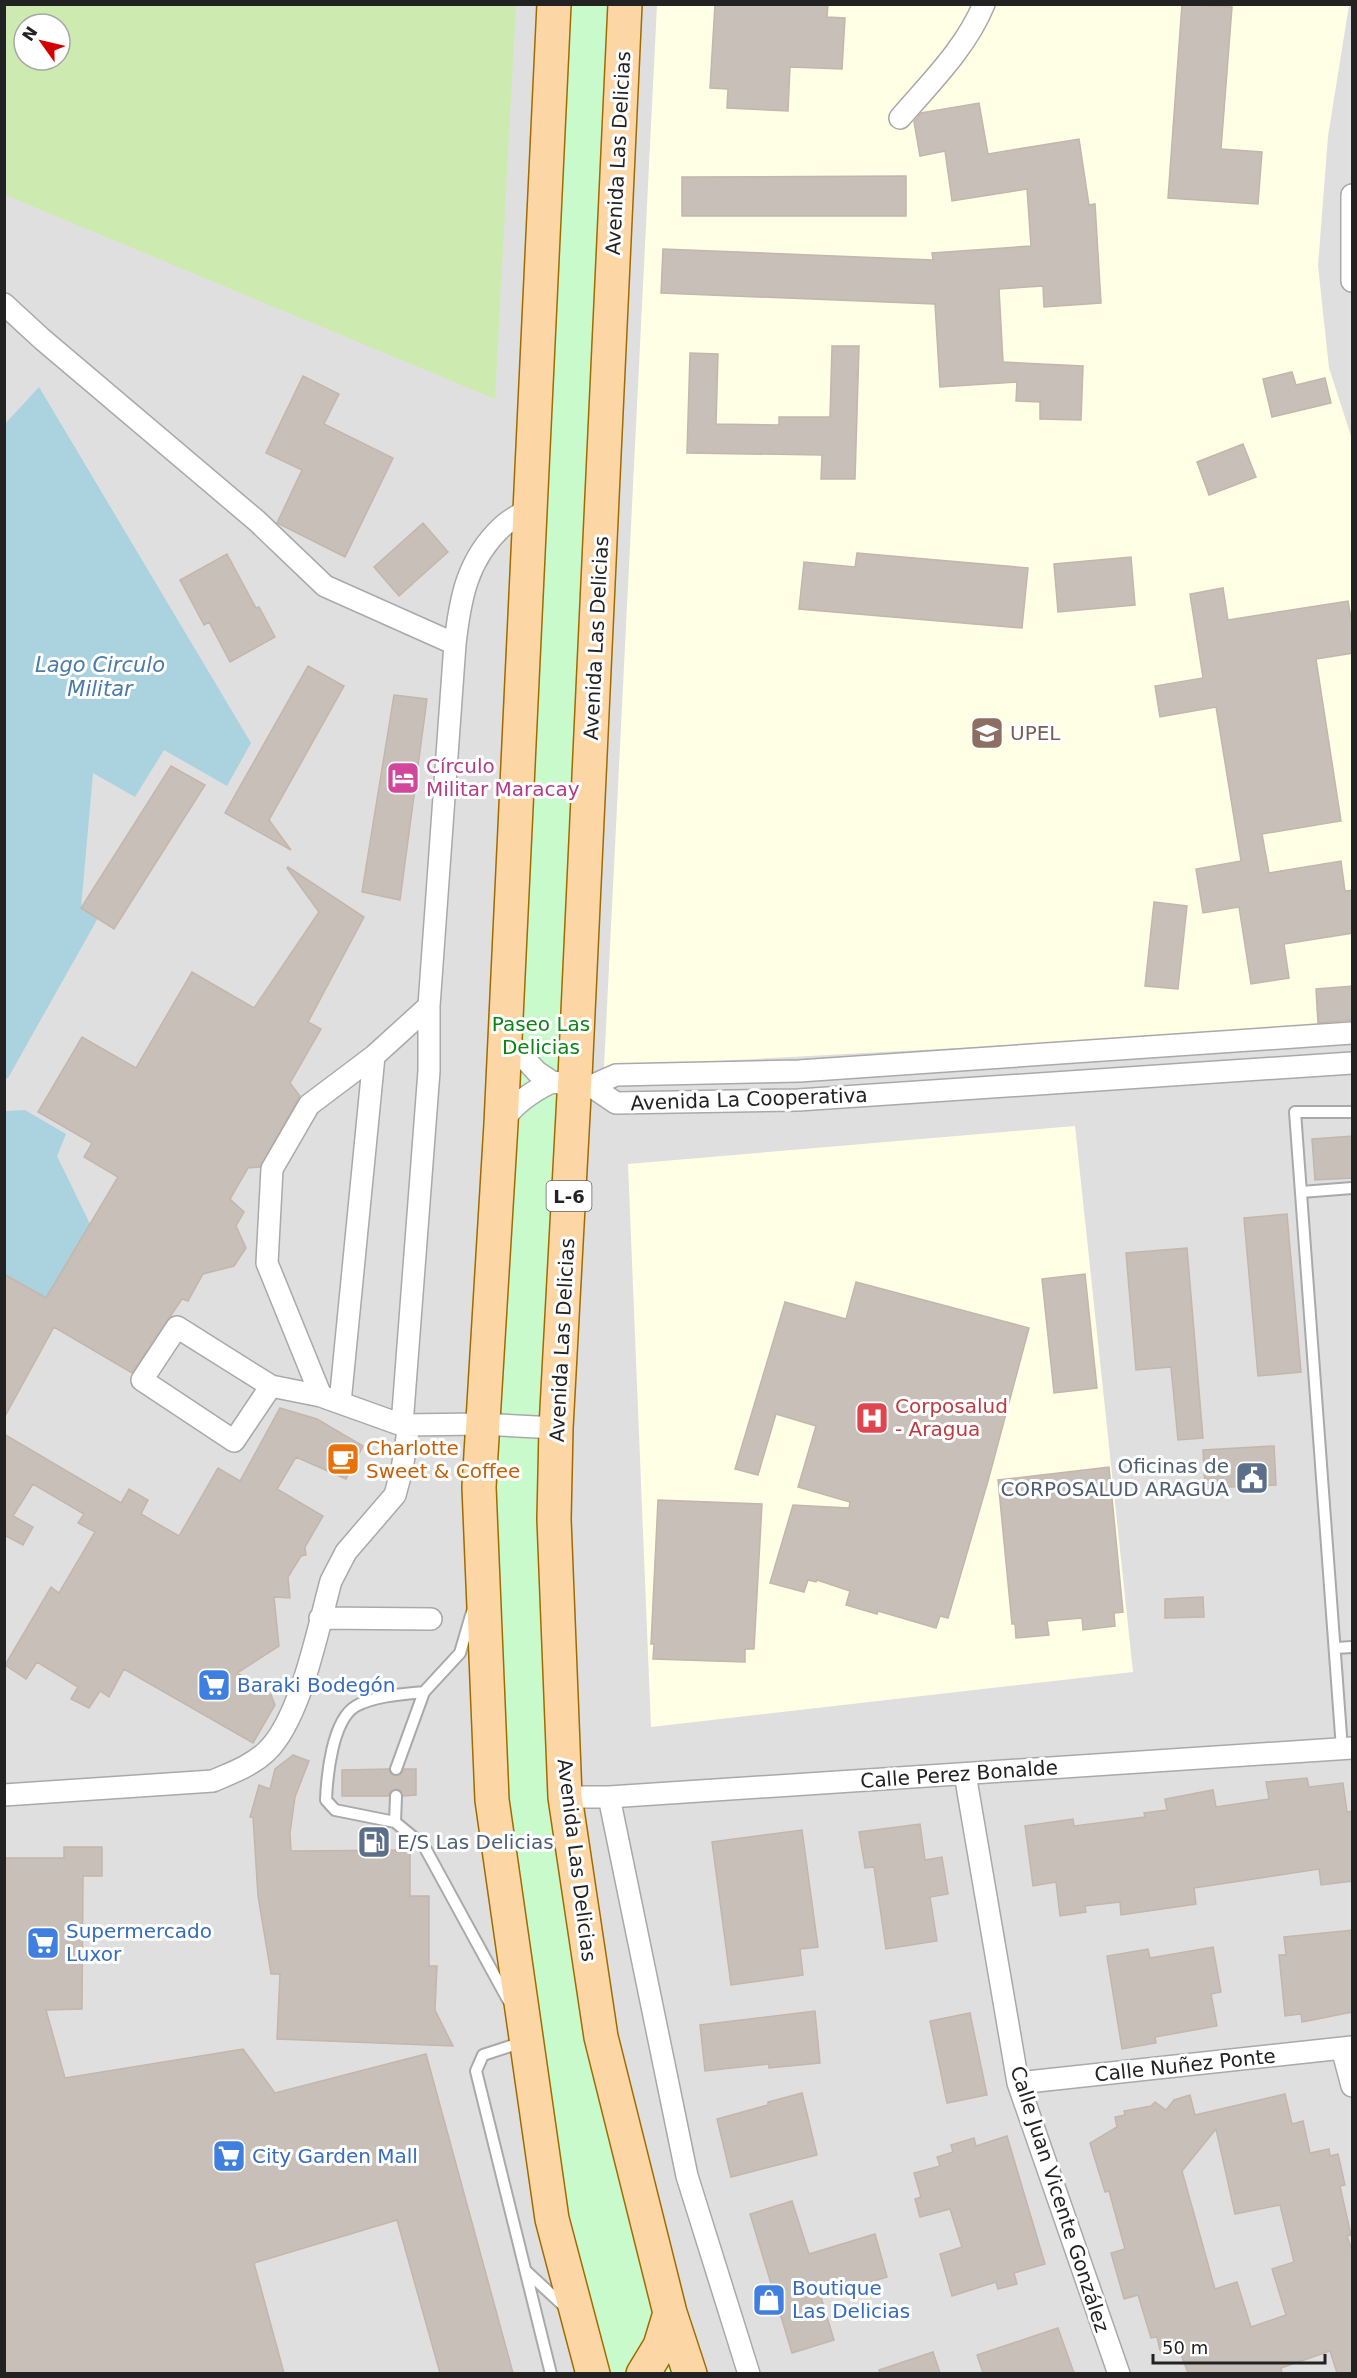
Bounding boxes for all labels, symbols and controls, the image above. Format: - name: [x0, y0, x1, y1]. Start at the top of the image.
- north arrow: [12, 12, 72, 72]
- text: N: [18, 23, 42, 45]
- street label: Avenida Las Delicias: [601, 50, 635, 256]
- street label: Avenida Las Delicias: [579, 535, 613, 741]
- water label: Lago Circulo Militar: [35, 653, 165, 701]
- school or university icon: UPEL: [969, 715, 1005, 751]
- place label: UPEL: [1010, 721, 1061, 745]
- place label: Círculo Militar Maracay: [426, 754, 580, 801]
- hotel icon: Círculo Militar Maracay: [385, 760, 421, 796]
- park label: Paseo Las Delicias: [492, 1012, 590, 1059]
- street label: Avenida La Cooperativa: [630, 1083, 868, 1115]
- road number: L-6: [546, 1181, 592, 1211]
- street label: Avenida Las Delicias: [545, 1237, 579, 1443]
- place label: Corposalud - Aragua: [895, 1394, 1008, 1441]
- hospital icon: Corposalud - Aragua: [854, 1400, 890, 1436]
- place label: Charlotte Sweet & Coffee: [366, 1436, 520, 1483]
- cafe icon: Charlotte Sweet & Coffee: [325, 1441, 361, 1477]
- place label: Oficinas de CORPOSALUD ARAGUA: [1000, 1454, 1229, 1501]
- public building icon: Oficinas de CORPOSALUD ARAGUA: [1234, 1460, 1270, 1496]
- supermarket icon: Baraki Bodegón: [196, 1667, 232, 1703]
- place label: Baraki Bodegón: [237, 1673, 396, 1697]
- street label: Calle Perez Bonalde: [859, 1755, 1059, 1793]
- street label: Avenida Las Delicias: [553, 1757, 601, 1963]
- fuel station icon: E/S Las Delicias: [356, 1824, 392, 1860]
- place label: E/S Las Delicias: [397, 1830, 554, 1854]
- place label: Supermercado Luxor: [66, 1919, 212, 1966]
- supermarket icon: Supermercado Luxor: [25, 1925, 61, 1961]
- street label: Calle Nuñez Ponte: [1093, 2044, 1277, 2086]
- street label: Calle Juan Vicente González: [1006, 2063, 1114, 2335]
- supermarket icon: City Garden Mall: [211, 2138, 247, 2174]
- place label: City Garden Mall: [252, 2144, 418, 2168]
- place label: Boutique Las Delicias: [792, 2276, 910, 2323]
- shop icon: Boutique Las Delicias: [751, 2282, 787, 2318]
- scale bar: [1153, 2327, 1326, 2365]
- text: 50 m: [1162, 2337, 1208, 2358]

